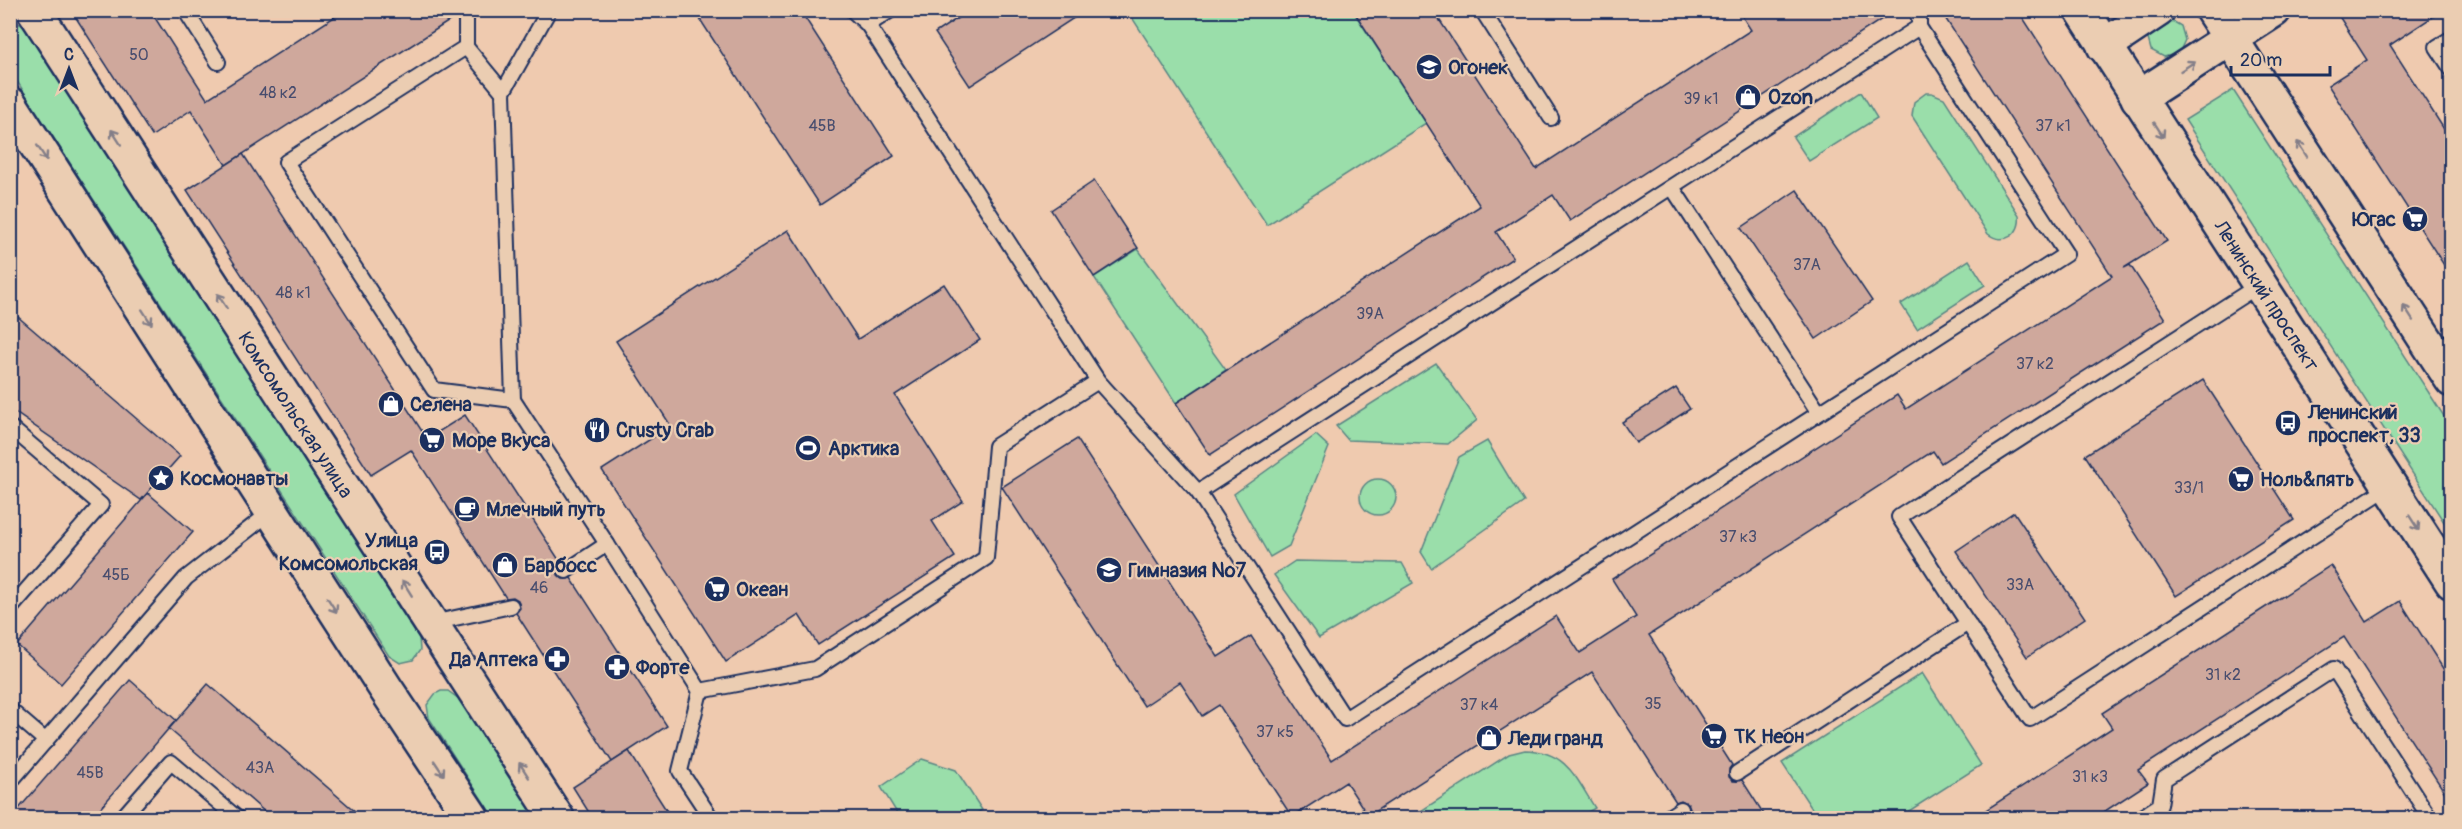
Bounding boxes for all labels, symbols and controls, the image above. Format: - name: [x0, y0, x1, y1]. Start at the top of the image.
- north arrow: [39, 39, 99, 99]
- scale bar: [2231, 39, 2330, 77]
- text: С: [64, 45, 74, 65]
- house number: 50: [129, 45, 149, 65]
- text: 20 m: [2240, 49, 2282, 72]
- school or university icon: Огонек: [1414, 52, 1444, 82]
- place label: Огонек: [1448, 55, 1508, 80]
- one-way arrow: [2179, 60, 2196, 73]
- shop icon: Ozon: [1733, 82, 1763, 112]
- house number: 48 к2: [259, 83, 297, 103]
- place label: Ozon: [1768, 85, 1813, 110]
- house number: 39 к1: [1683, 89, 1719, 109]
- house number: 45В: [808, 116, 836, 136]
- house number: 37 к1: [2035, 116, 2071, 136]
- one-way arrow: [2153, 121, 2165, 138]
- one-way arrow: [110, 129, 122, 146]
- one-way arrow: [2296, 141, 2309, 158]
- one-way arrow: [36, 144, 48, 161]
- supermarket icon: Югас: [2400, 204, 2430, 234]
- place label: Югас: [2352, 207, 2396, 232]
- street label: Ленинский проспект: [2208, 214, 2325, 376]
- house number: 37А: [1793, 255, 1821, 275]
- house number: 48 к1: [275, 283, 311, 303]
- one-way arrow: [215, 293, 227, 310]
- house number: 39А: [1356, 304, 1384, 324]
- one-way arrow: [2402, 305, 2414, 322]
- one-way arrow: [141, 309, 154, 326]
- street label: Комсомольская улица: [233, 327, 359, 503]
- house number: 37 к2: [2016, 354, 2054, 374]
- shop icon: Селена: [376, 389, 406, 419]
- place label: Селена: [410, 392, 472, 417]
- place label: Ленинский проспект, 33: [2307, 400, 2421, 448]
- bus stop icon: Ленинский проспект, 33: [2273, 408, 2303, 438]
- restaurant icon: Crusty Crab: [582, 415, 612, 445]
- place label: Crusty Crab: [616, 418, 714, 443]
- supermarket icon: Море Вкуса: [417, 425, 447, 455]
- place label: Море Вкуса: [452, 428, 550, 453]
- sports icon: Арктика: [793, 433, 823, 463]
- place label: Арктика: [828, 436, 899, 461]
- place icon: Космонавты: [146, 463, 176, 493]
- supermarket icon: Ноль&пять: [2226, 464, 2256, 494]
- place label: Космонавты: [180, 466, 288, 491]
- place label: Ноль&пять: [2260, 467, 2354, 492]
- house number: 33/1: [2174, 478, 2204, 498]
- cafe icon: Млечный путь: [452, 494, 482, 524]
- place label: Млечный путь: [486, 497, 606, 522]
- one-way arrow: [2408, 514, 2420, 531]
- house number: 37 к3: [1719, 527, 1757, 547]
- place label: Улица Комсомольская: [279, 528, 418, 576]
- bus stop icon: Улица Комсомольская: [422, 537, 452, 567]
- shop icon: Барбосс: [490, 550, 520, 580]
- place label: Барбосс: [524, 553, 597, 578]
- school or university icon: Гимназия №7: [1094, 555, 1124, 585]
- place label: Гимназия №7: [1128, 558, 1246, 583]
- house number: 45Б: [102, 565, 130, 585]
- supermarket icon: Океан: [702, 574, 732, 604]
- house number: 33А: [2006, 575, 2034, 595]
- place label: Океан: [736, 577, 788, 602]
- house number: 46: [530, 578, 548, 598]
- one-way arrow: [401, 580, 413, 597]
- one-way arrow: [327, 596, 339, 613]
- pharmacy icon: Да Аптека: [542, 644, 572, 674]
- place label: Да Аптека: [449, 647, 538, 672]
- pharmacy icon: Форте: [602, 652, 632, 682]
- place label: Форте: [635, 655, 691, 680]
- house number: 31 к2: [2205, 665, 2241, 685]
- house number: 35: [1644, 694, 1662, 714]
- house number: 37 к4: [1460, 695, 1498, 715]
- supermarket icon: ТК Неон: [1699, 721, 1729, 751]
- house number: 37 к5: [1256, 722, 1294, 742]
- shop icon: Леди гранд: [1474, 723, 1504, 753]
- place label: ТК Неон: [1733, 724, 1804, 749]
- place label: Леди гранд: [1507, 726, 1604, 751]
- house number: 43А: [246, 758, 274, 778]
- one-way arrow: [433, 760, 445, 776]
- one-way arrow: [518, 761, 531, 778]
- house number: 45В: [76, 763, 104, 783]
- house number: 31 к3: [2072, 767, 2108, 787]

